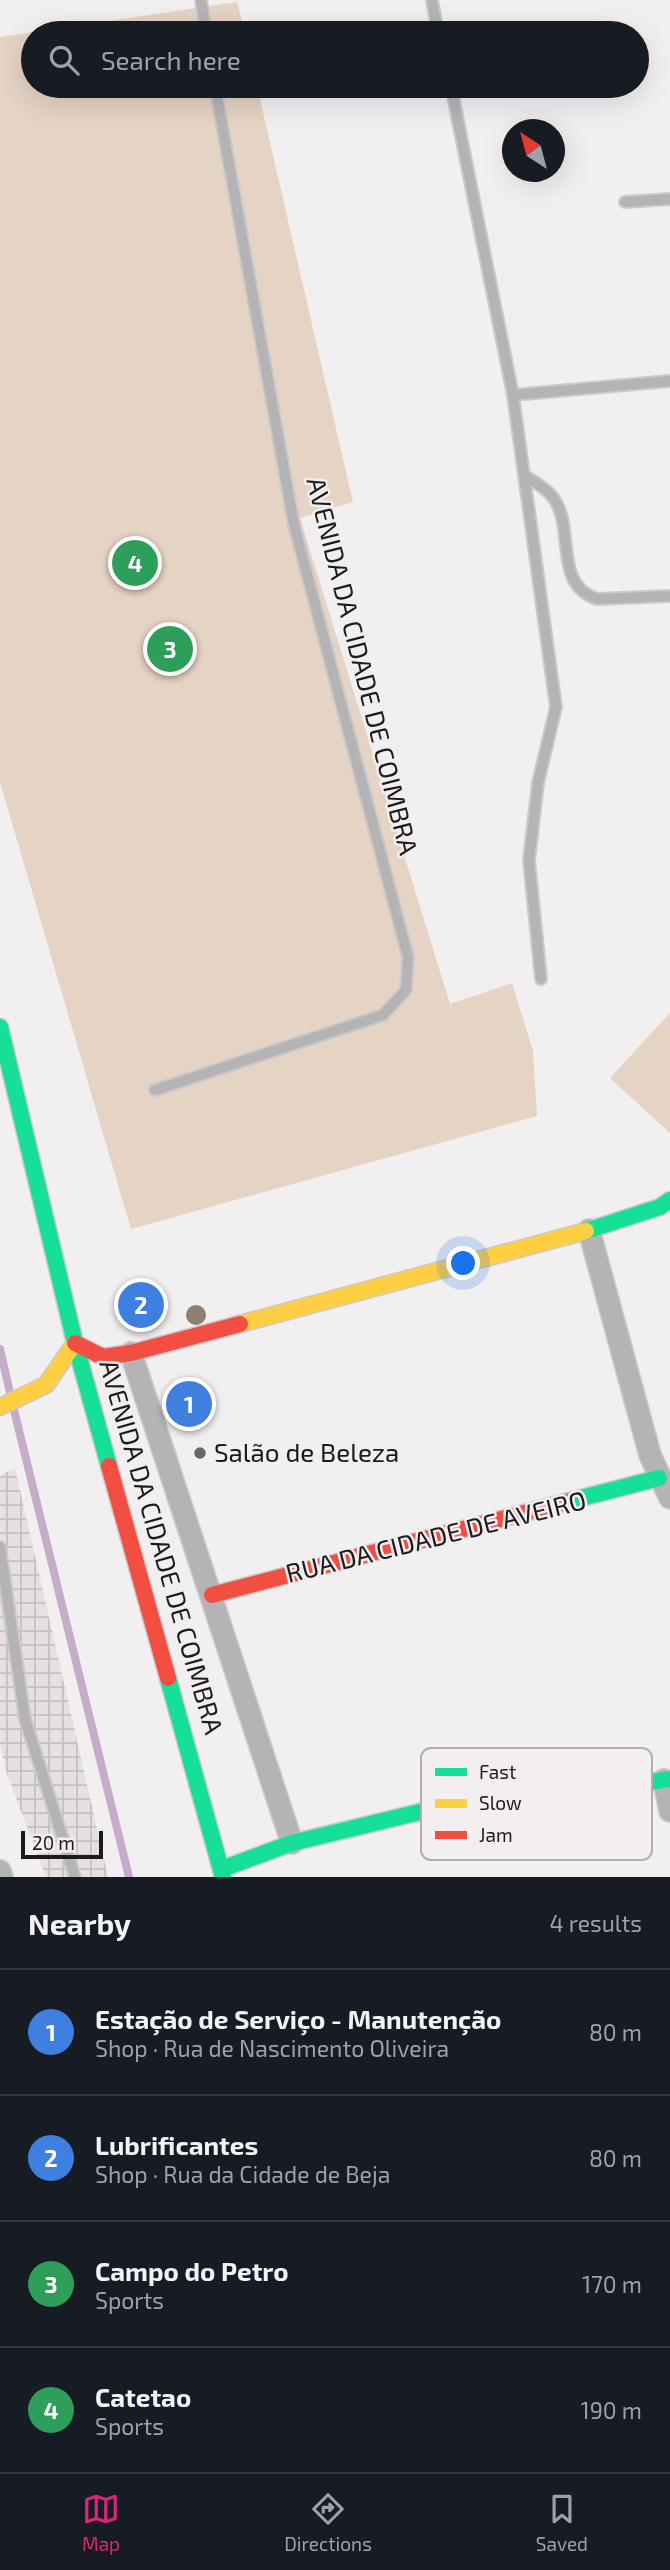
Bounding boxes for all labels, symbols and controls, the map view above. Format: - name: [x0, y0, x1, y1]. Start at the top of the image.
- search box: [21, 21, 649, 98]
- icon: search: [45, 41, 83, 79]
- text: Search here: [101, 44, 241, 75]
- north arrow: [502, 119, 565, 182]
- street label: AVENIDA DA CIDADE DE COIMBRA: [301, 474, 425, 858]
- pin: 4: [112, 537, 158, 589]
- pin: 3: [147, 623, 193, 675]
- your location: [446, 1246, 480, 1280]
- pin: 2: [118, 1279, 164, 1331]
- street label: AVENIDA DA CIDADE DE COIMBRA: [94, 1356, 231, 1737]
- pin: 1: [166, 1378, 212, 1430]
- place label: Salão de Beleza: [214, 1436, 399, 1467]
- marker: Salão de Beleza: [192, 1445, 208, 1461]
- street label: RUA DA CIDADE DE AVEIRO: [282, 1483, 589, 1588]
- legend: [421, 1748, 652, 1860]
- text: Fast: [479, 1760, 516, 1783]
- text: Slow: [479, 1791, 522, 1814]
- text: Jam: [479, 1823, 513, 1846]
- scale bar: [21, 1828, 103, 1860]
- text: 20 m: [32, 1831, 75, 1854]
- text: Nearby: [28, 1905, 131, 1941]
- text: 4 results: [550, 1909, 642, 1937]
- text: Estação de Serviço - Manutenção: [95, 2003, 501, 2034]
- text: 1: [46, 2018, 56, 2046]
- text: 80 m: [589, 2018, 642, 2046]
- text: Shop · Rua de Nascimento Oliveira: [95, 2034, 449, 2062]
- text: Lubrificantes: [95, 2129, 258, 2160]
- text: 2: [44, 2144, 58, 2172]
- text: 80 m: [589, 2144, 642, 2172]
- text: Shop · Rua da Cidade de Beja: [95, 2160, 390, 2188]
- text: Campo do Petro: [95, 2255, 289, 2286]
- text: 3: [44, 2270, 58, 2298]
- text: 170 m: [582, 2270, 642, 2298]
- text: Sports: [95, 2286, 164, 2314]
- text: Catetao: [95, 2381, 191, 2412]
- text: 4: [44, 2396, 58, 2424]
- text: 190 m: [581, 2396, 642, 2424]
- text: Sports: [95, 2412, 164, 2440]
- tab: Map: [82, 2490, 120, 2555]
- tab: Directions: [284, 2490, 372, 2555]
- tab: Saved: [536, 2490, 588, 2555]

